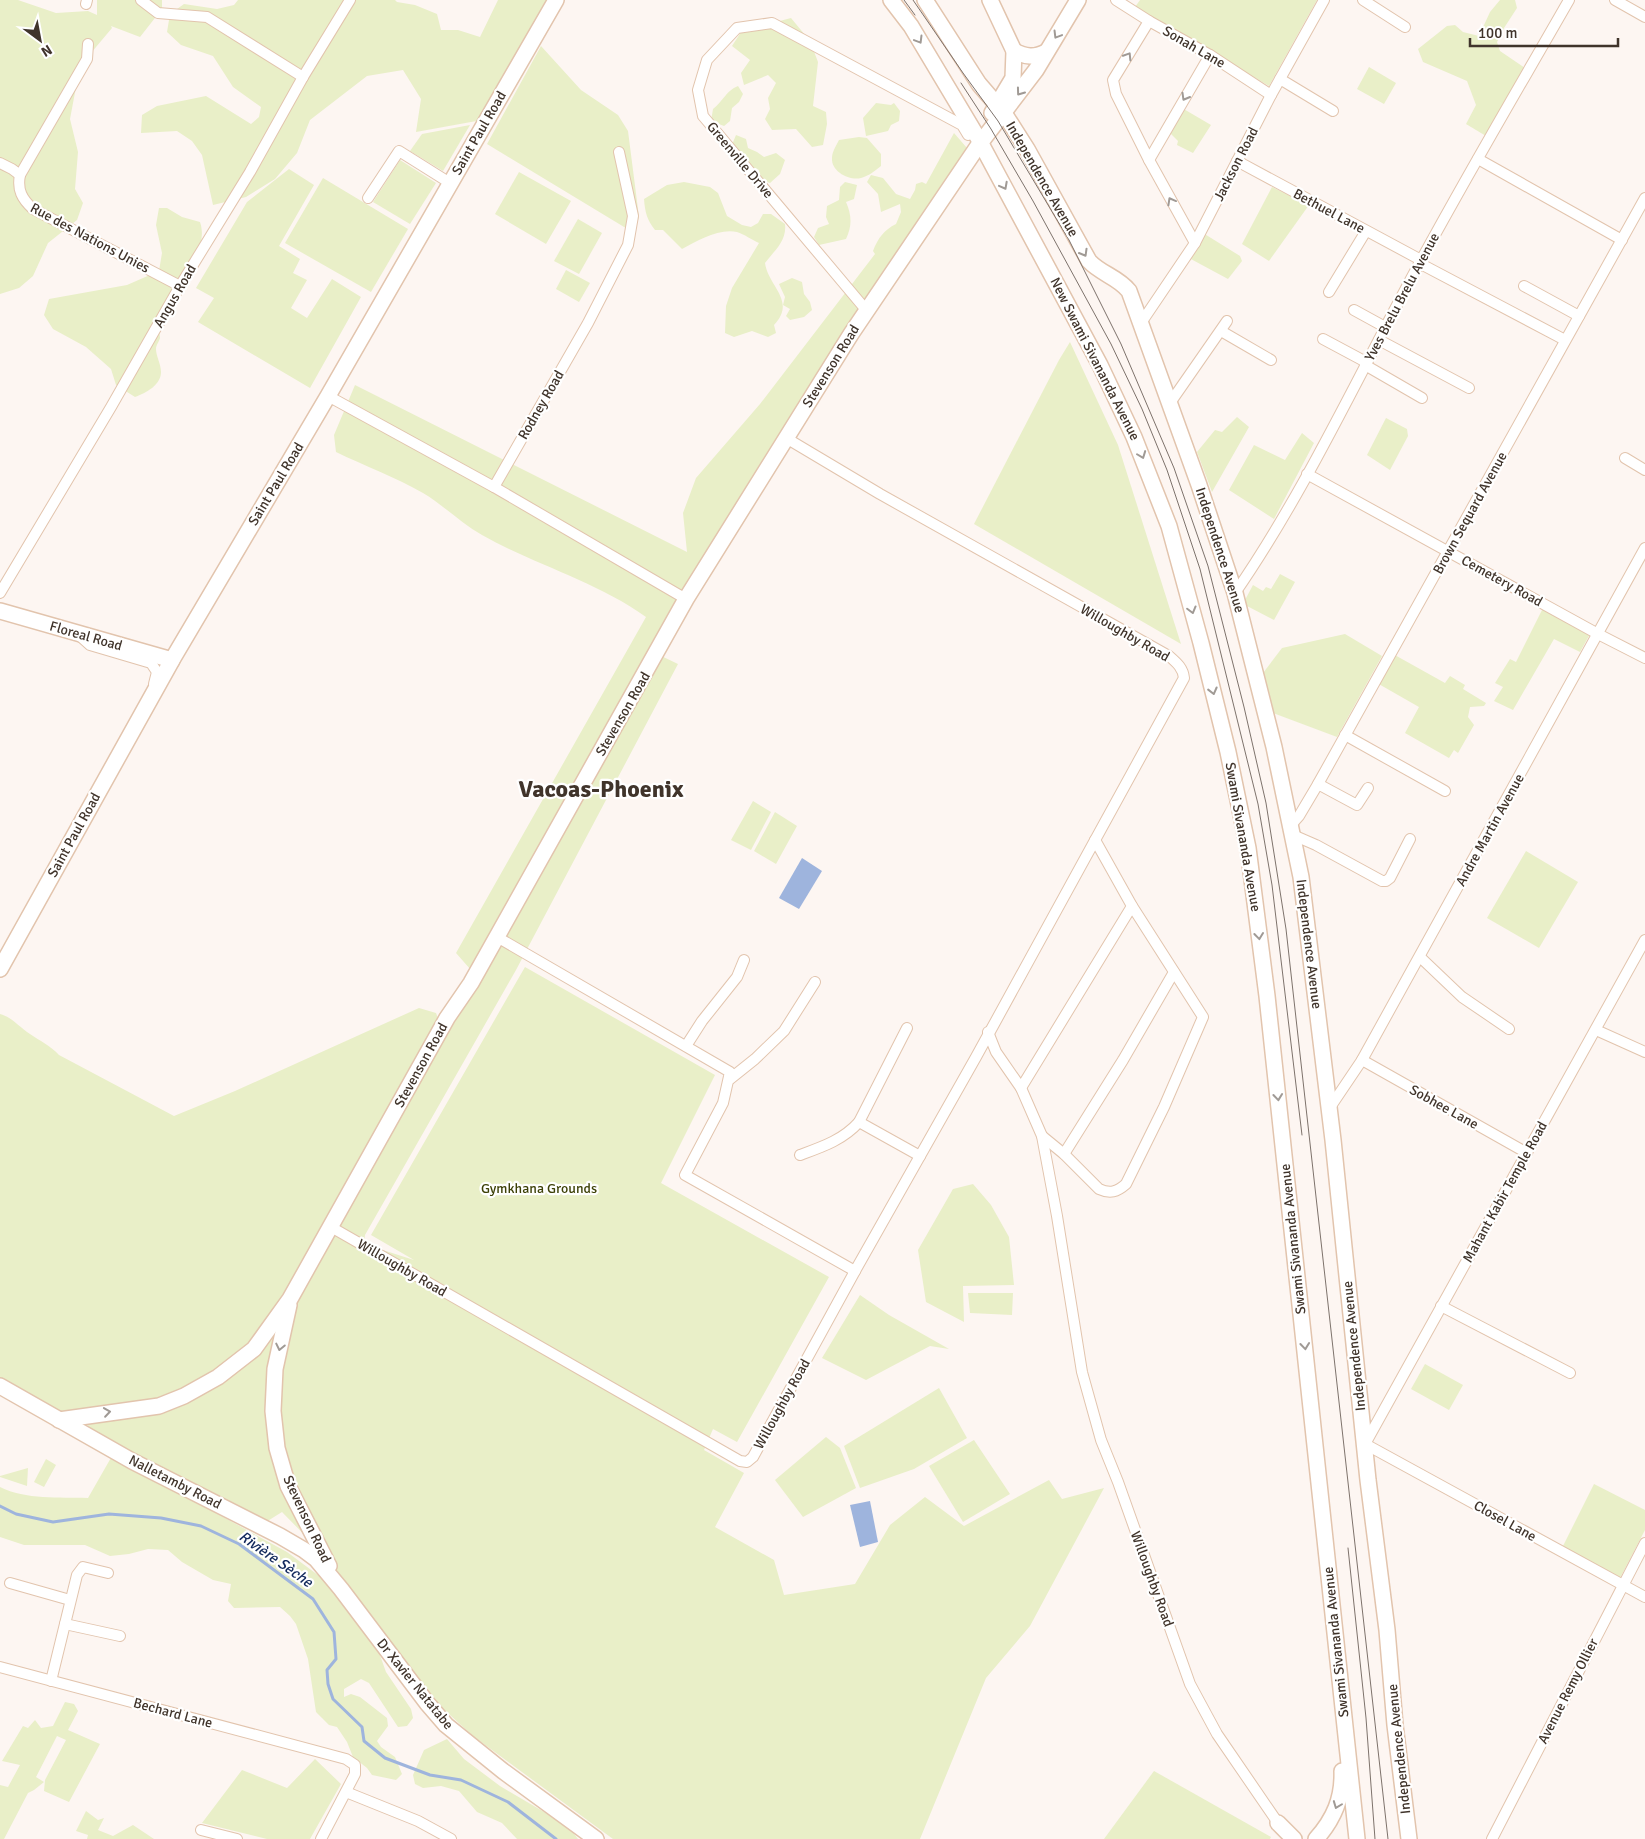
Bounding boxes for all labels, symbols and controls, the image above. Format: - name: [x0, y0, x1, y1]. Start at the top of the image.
- north arrow: [15, 15, 65, 65]
- scale bar: [1470, 15, 1618, 47]
- street label: Sonah Lane: [1160, 22, 1228, 72]
- text: 100 m: [1478, 24, 1518, 42]
- one-way arrow: [1053, 30, 1063, 39]
- one-way arrow: [913, 34, 923, 43]
- text: N: [38, 41, 55, 60]
- one-way arrow: [1122, 52, 1131, 61]
- one-way arrow: [1017, 86, 1026, 96]
- street label: Saint Paul Road: [448, 88, 510, 178]
- one-way arrow: [1181, 92, 1191, 101]
- street label: Greenville Drive: [703, 118, 777, 202]
- street label: Independence Avenue: [1002, 118, 1082, 240]
- street label: Jackson Road: [1210, 124, 1262, 204]
- one-way arrow: [998, 181, 1008, 190]
- street label: Bethuel Lane: [1290, 185, 1368, 237]
- one-way arrow: [1168, 197, 1178, 206]
- street label: Rue des Nations Unies: [27, 199, 153, 277]
- street label: Yves Brelu Brelu Avenue: [1361, 230, 1443, 364]
- one-way arrow: [1078, 247, 1088, 256]
- street label: Angus Road: [150, 261, 200, 331]
- street label: New Swami Sivananda Avenue: [1046, 275, 1144, 443]
- street label: Stevenson Road: [799, 322, 863, 410]
- street label: Rodney Road: [514, 367, 568, 443]
- street label: Saint Paul Road: [245, 439, 307, 529]
- street label: Brown Sequard Avenue: [1429, 449, 1511, 577]
- one-way arrow: [1136, 451, 1146, 459]
- street label: Independence Avenue: [1192, 485, 1248, 615]
- street label: Cemetery Road: [1458, 552, 1546, 610]
- street label: Willoughby Road: [1077, 600, 1173, 666]
- one-way arrow: [1186, 605, 1197, 614]
- street label: Floreal Road: [48, 618, 124, 654]
- street label: Stevenson Road: [592, 669, 654, 759]
- one-way arrow: [1207, 686, 1218, 695]
- street label: Swami Sivananda Avenue: [1221, 761, 1265, 913]
- street label: Andre Martin Avenue: [1452, 771, 1528, 889]
- district label: Vacoas-Phoenix: [518, 774, 684, 804]
- street label: Saint Paul Road: [44, 790, 104, 880]
- street label: Independence Avenue: [1293, 878, 1325, 1010]
- one-way arrow: [1253, 932, 1264, 940]
- street label: Stevenson Road: [391, 1020, 451, 1110]
- street label: Sobhee Lane: [1407, 1081, 1481, 1133]
- one-way arrow: [1272, 1094, 1283, 1102]
- street label: Mahant Kabir Temple Road: [1459, 1118, 1551, 1266]
- street label: Swami Sivananda Avenue: [1277, 1163, 1309, 1315]
- park label: Gymkhana Grounds: [481, 1180, 597, 1197]
- street label: Willoughby Road: [354, 1235, 450, 1301]
- street label: Independence Avenue: [1339, 1280, 1369, 1412]
- one-way arrow: [275, 1342, 286, 1351]
- one-way arrow: [1299, 1342, 1310, 1350]
- street label: Willoughby Road: [750, 1356, 814, 1452]
- one-way arrow: [103, 1408, 112, 1418]
- street label: Nalletamby Road: [126, 1451, 224, 1513]
- street label: Stevenson Road: [279, 1473, 335, 1565]
- street label: Closel Lane: [1471, 1497, 1539, 1545]
- water label: Rivière Sèche: [236, 1527, 318, 1592]
- street label: Willoughby Road: [1127, 1529, 1177, 1629]
- street label: Swami Sivananda Avenue: [1320, 1566, 1352, 1718]
- street label: Dr Xavier Natatabe: [373, 1635, 457, 1733]
- street label: Avenue Remy Ollier: [1534, 1635, 1602, 1746]
- street label: Independence Avenue: [1384, 1683, 1414, 1815]
- street label: Bechard Lane: [132, 1694, 214, 1732]
- one-way arrow: [1333, 1800, 1344, 1809]

